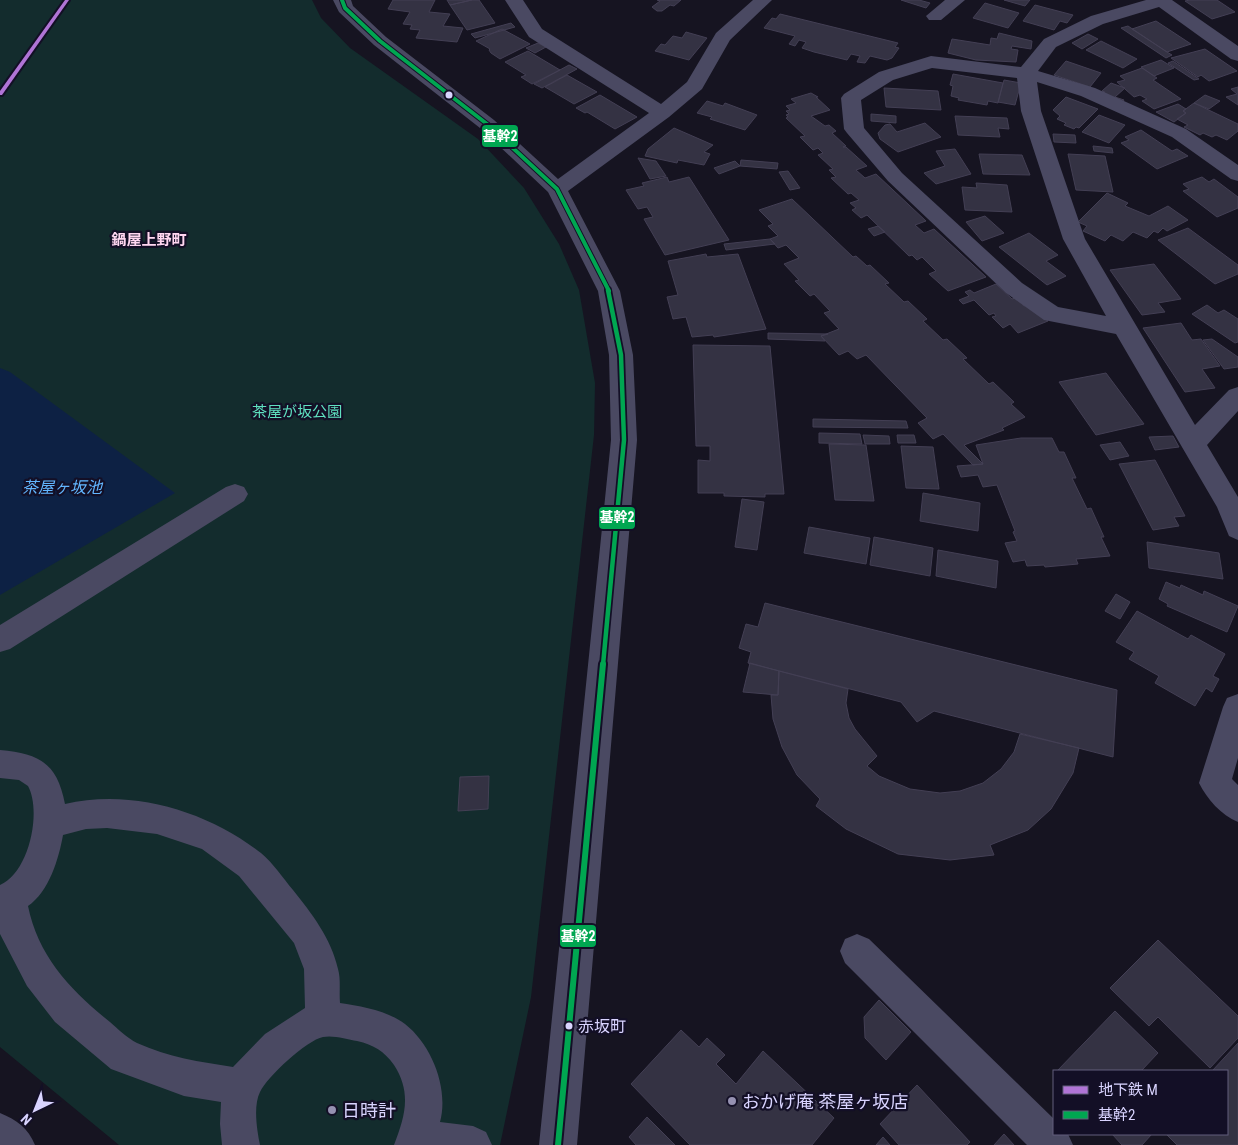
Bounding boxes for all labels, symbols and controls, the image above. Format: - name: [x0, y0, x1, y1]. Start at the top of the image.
- unlabelled marker: [444, 90, 454, 100]
- line badge: 基幹2: [481, 124, 519, 148]
- text: 基幹2: [482, 128, 518, 144]
- district label: 鍋屋上野町: [110, 231, 187, 249]
- park label: 茶屋が坂公園: [252, 403, 342, 421]
- water label: 茶屋ヶ坂池: [22, 478, 104, 497]
- line badge: 基幹2: [598, 506, 636, 530]
- text: 基幹2: [599, 509, 635, 525]
- line badge: 基幹2: [559, 924, 597, 948]
- text: 基幹2: [560, 928, 596, 944]
- place label: 赤坂町: [578, 1017, 626, 1036]
- marker: 赤坂町: [564, 1021, 574, 1031]
- legend: [1053, 1070, 1228, 1135]
- text: 地下鉄 M: [1098, 1081, 1158, 1099]
- north arrow: [10, 1085, 60, 1135]
- place label: おかげ庵 茶屋ヶ坂店: [742, 1091, 908, 1112]
- marker: おかげ庵 茶屋ヶ坂店: [726, 1095, 738, 1107]
- place label: 日時計: [342, 1100, 396, 1121]
- marker: 日時計: [326, 1104, 338, 1116]
- text: 基幹2: [1098, 1106, 1135, 1124]
- text: N: [18, 1111, 35, 1128]

